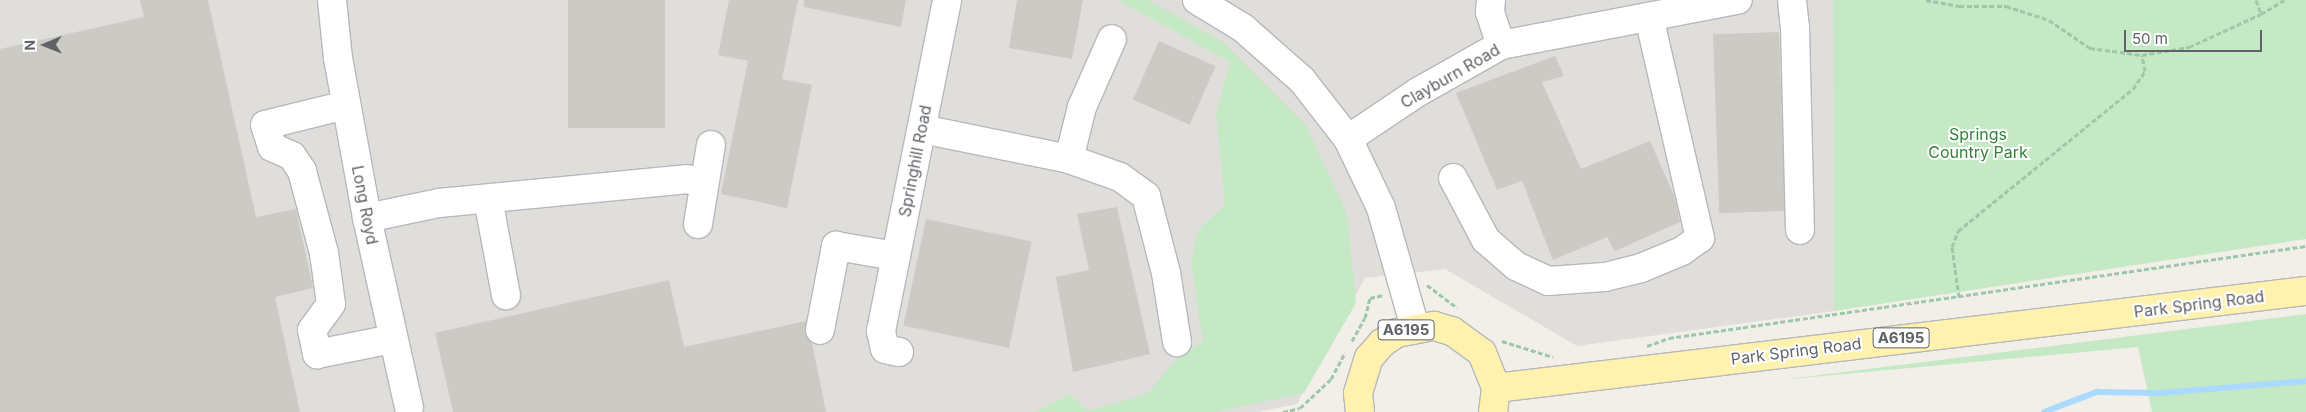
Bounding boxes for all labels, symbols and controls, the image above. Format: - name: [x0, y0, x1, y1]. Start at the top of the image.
- north arrow: [20, 20, 70, 70]
- scale bar: [2126, 20, 2264, 52]
- text: 50 m: [2132, 29, 2168, 48]
- text: N: [21, 40, 38, 51]
- street label: Clayburn Road: [1397, 40, 1503, 112]
- street label: Springhill Road: [895, 103, 935, 219]
- park label: Springs Country Park: [1928, 124, 2028, 162]
- street label: Long Royd: [348, 164, 382, 246]
- street label: Park Spring Road: [2133, 286, 2265, 322]
- road number: A6195: [1377, 318, 1435, 342]
- road number: A6195: [1872, 326, 1930, 350]
- street label: Park Spring Road: [1730, 333, 1862, 369]

